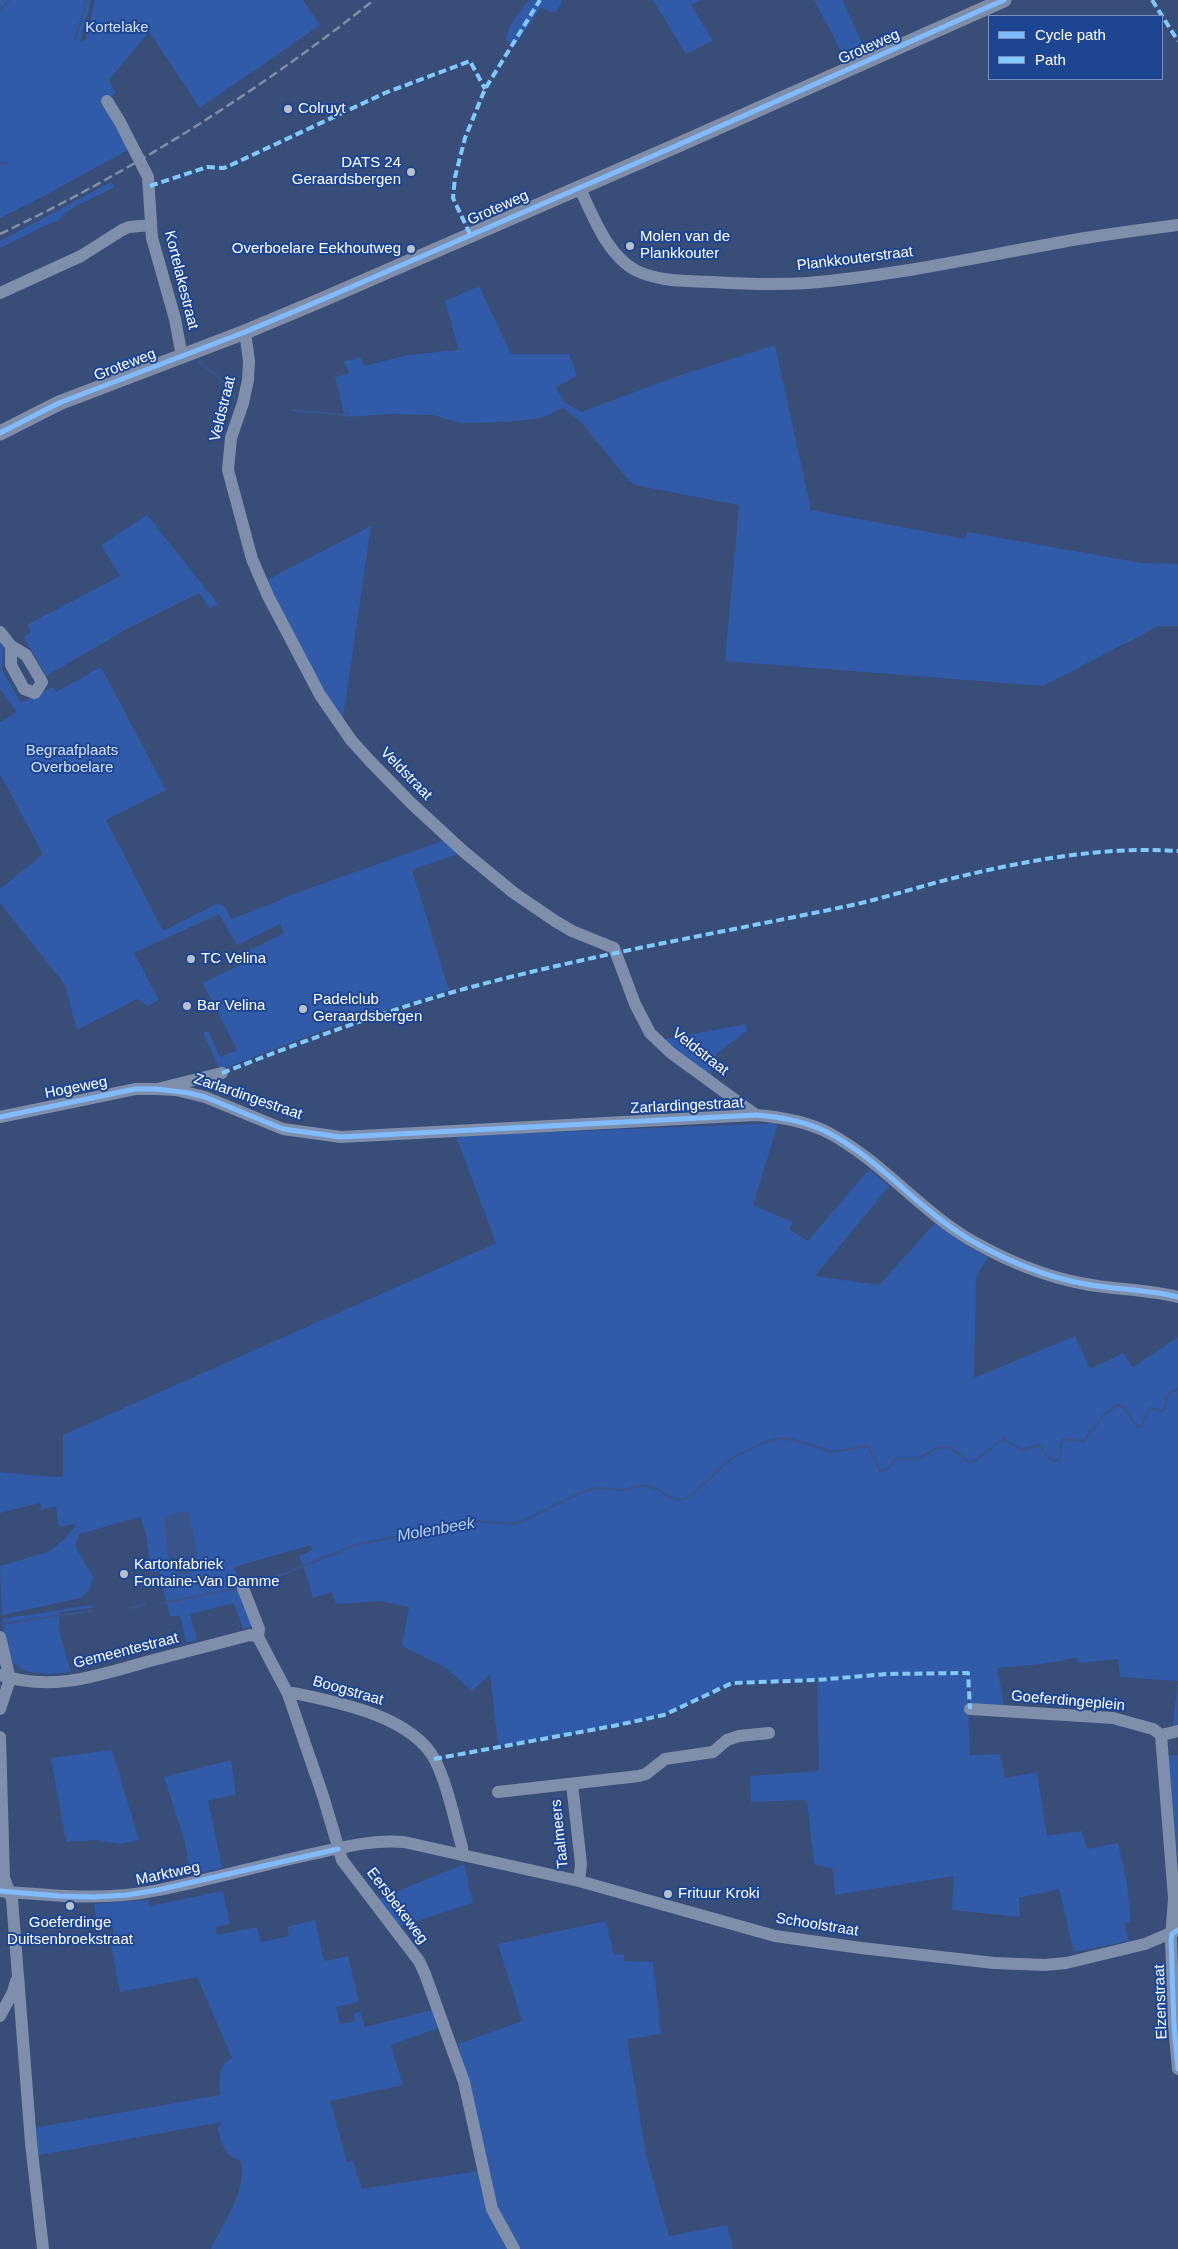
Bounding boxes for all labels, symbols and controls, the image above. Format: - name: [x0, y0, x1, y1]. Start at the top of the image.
- legend: [988, 15, 1163, 80]
- park label: Kortelake: [85, 19, 149, 37]
- street label: Groteweg: [836, 26, 902, 68]
- text: Cycle path: [1035, 26, 1106, 43]
- text: Path: [1035, 51, 1066, 68]
- place label: Colruyt: [298, 100, 346, 118]
- marker: Colruyt: [282, 103, 294, 115]
- place label: DATS 24 Geraardsbergen: [292, 154, 401, 189]
- marker: DATS 24 Geraardsbergen: [405, 166, 417, 178]
- street label: Groteweg: [465, 187, 531, 229]
- place label: Molen van de Plankkouter: [640, 228, 730, 263]
- street label: Kortelakestraat: [160, 229, 202, 331]
- place label: Overboelare Eekhoutweg: [232, 240, 401, 258]
- marker: Molen van de Plankkouter: [624, 240, 636, 252]
- marker: Overboelare Eekhoutweg: [405, 243, 417, 255]
- street label: Plankkouterstraat: [796, 243, 914, 275]
- street label: Groteweg: [91, 345, 159, 385]
- street label: Veldstraat: [206, 374, 240, 444]
- park label: Begraafplaats Overboelare: [26, 742, 118, 777]
- street label: Veldstraat: [376, 744, 436, 804]
- place label: TC Velina: [201, 950, 266, 968]
- marker: TC Velina: [185, 953, 197, 965]
- place label: Padelclub Geraardsbergen: [313, 991, 422, 1026]
- place label: Bar Velina: [197, 997, 265, 1015]
- marker: Bar Velina: [181, 1000, 193, 1012]
- marker: Padelclub Geraardsbergen: [297, 1003, 309, 1015]
- street label: Veldstraat: [668, 1024, 732, 1080]
- street label: Zarlardingestraat: [191, 1070, 305, 1124]
- street label: Hogeweg: [43, 1073, 109, 1103]
- street label: Zarlardingestraat: [630, 1094, 744, 1118]
- water label: Molenbeek: [396, 1514, 476, 1546]
- place label: Kartonfabriek Fontaine-Van Damme: [134, 1556, 280, 1591]
- marker: Kartonfabriek Fontaine-Van Damme: [118, 1568, 130, 1580]
- street label: Gemeentestraat: [72, 1629, 180, 1673]
- street label: Boogstraat: [311, 1672, 385, 1710]
- street label: Goeferdingeplein: [1010, 1687, 1126, 1715]
- street label: Taalmeers: [547, 1799, 573, 1869]
- street label: Marktweg: [134, 1858, 202, 1890]
- street label: Eersbekeweg: [362, 1864, 432, 1948]
- place label: Frituur Kroki: [678, 1885, 760, 1903]
- marker: Frituur Kroki: [662, 1888, 674, 1900]
- marker: Goeferdinge Duitsenbroekstraat: [64, 1900, 76, 1912]
- street label: Schoolstraat: [774, 1910, 860, 1940]
- place label: Goeferdinge Duitsenbroekstraat: [7, 1914, 133, 1949]
- street label: Elzenstraat: [1151, 1964, 1171, 2040]

